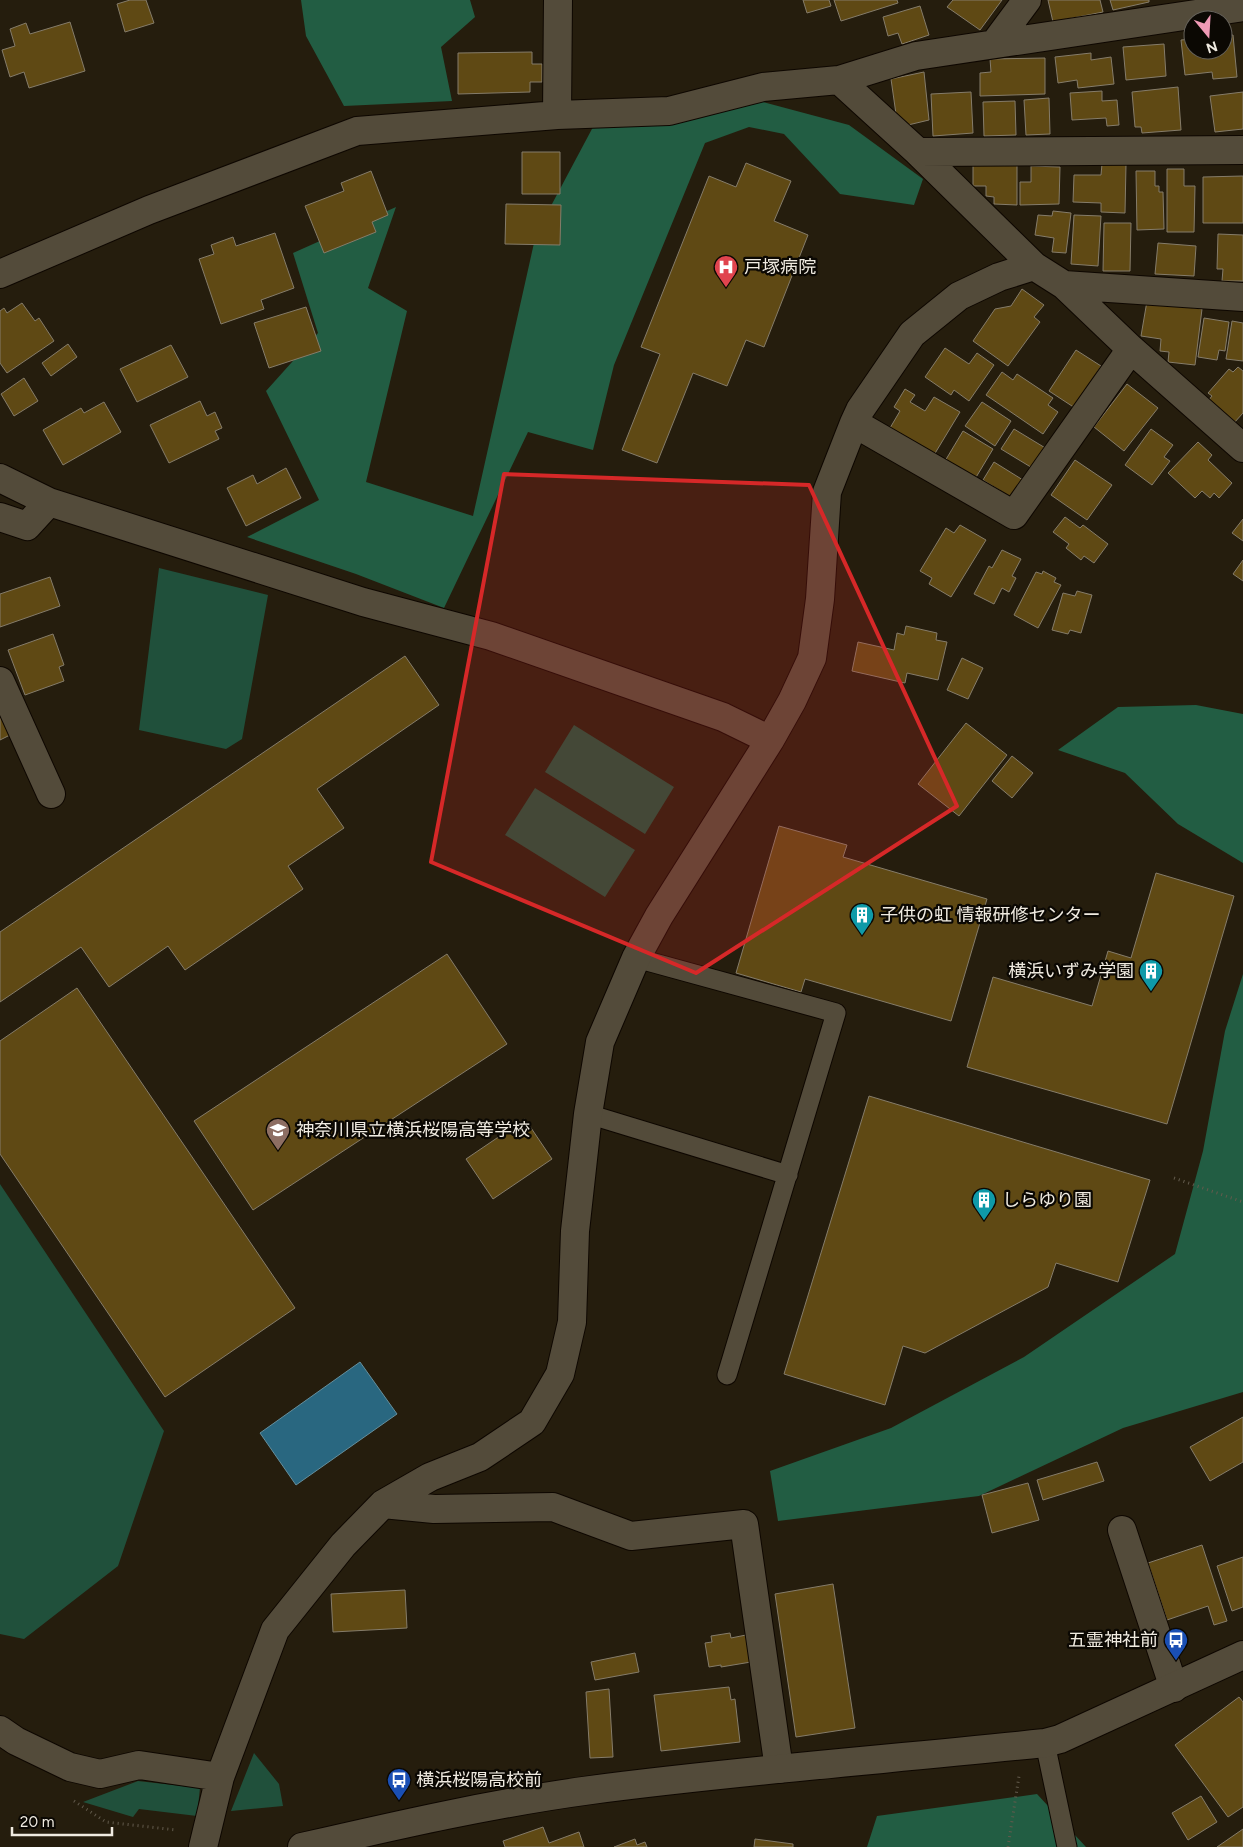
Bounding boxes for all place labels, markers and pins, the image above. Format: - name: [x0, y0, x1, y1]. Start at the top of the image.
- hospital icon: 戸塚病院: [713, 254, 739, 288]
- place label: 戸塚病院: [744, 256, 816, 278]
- building icon: 子供の虹 情報研修センター: [849, 902, 875, 936]
- place label: 子供の虹 情報研修センター: [880, 904, 1100, 926]
- building icon: 横浜いずみ学園: [1138, 958, 1164, 992]
- place label: 横浜いずみ学園: [1008, 960, 1134, 982]
- school or university icon: 神奈川県立横浜桜陽高等学校: [265, 1117, 291, 1151]
- place label: 神奈川県立横浜桜陽高等学校: [296, 1119, 530, 1141]
- building icon: しらゆり園: [971, 1187, 997, 1221]
- place label: しらゆり園: [1002, 1189, 1092, 1211]
- bus stop icon: 五霊神社前: [1163, 1627, 1189, 1661]
- place label: 五霊神社前: [1068, 1629, 1158, 1651]
- bus stop icon: 横浜桜陽高校前: [386, 1767, 412, 1801]
- place label: 横浜桜陽高校前: [416, 1769, 542, 1791]

